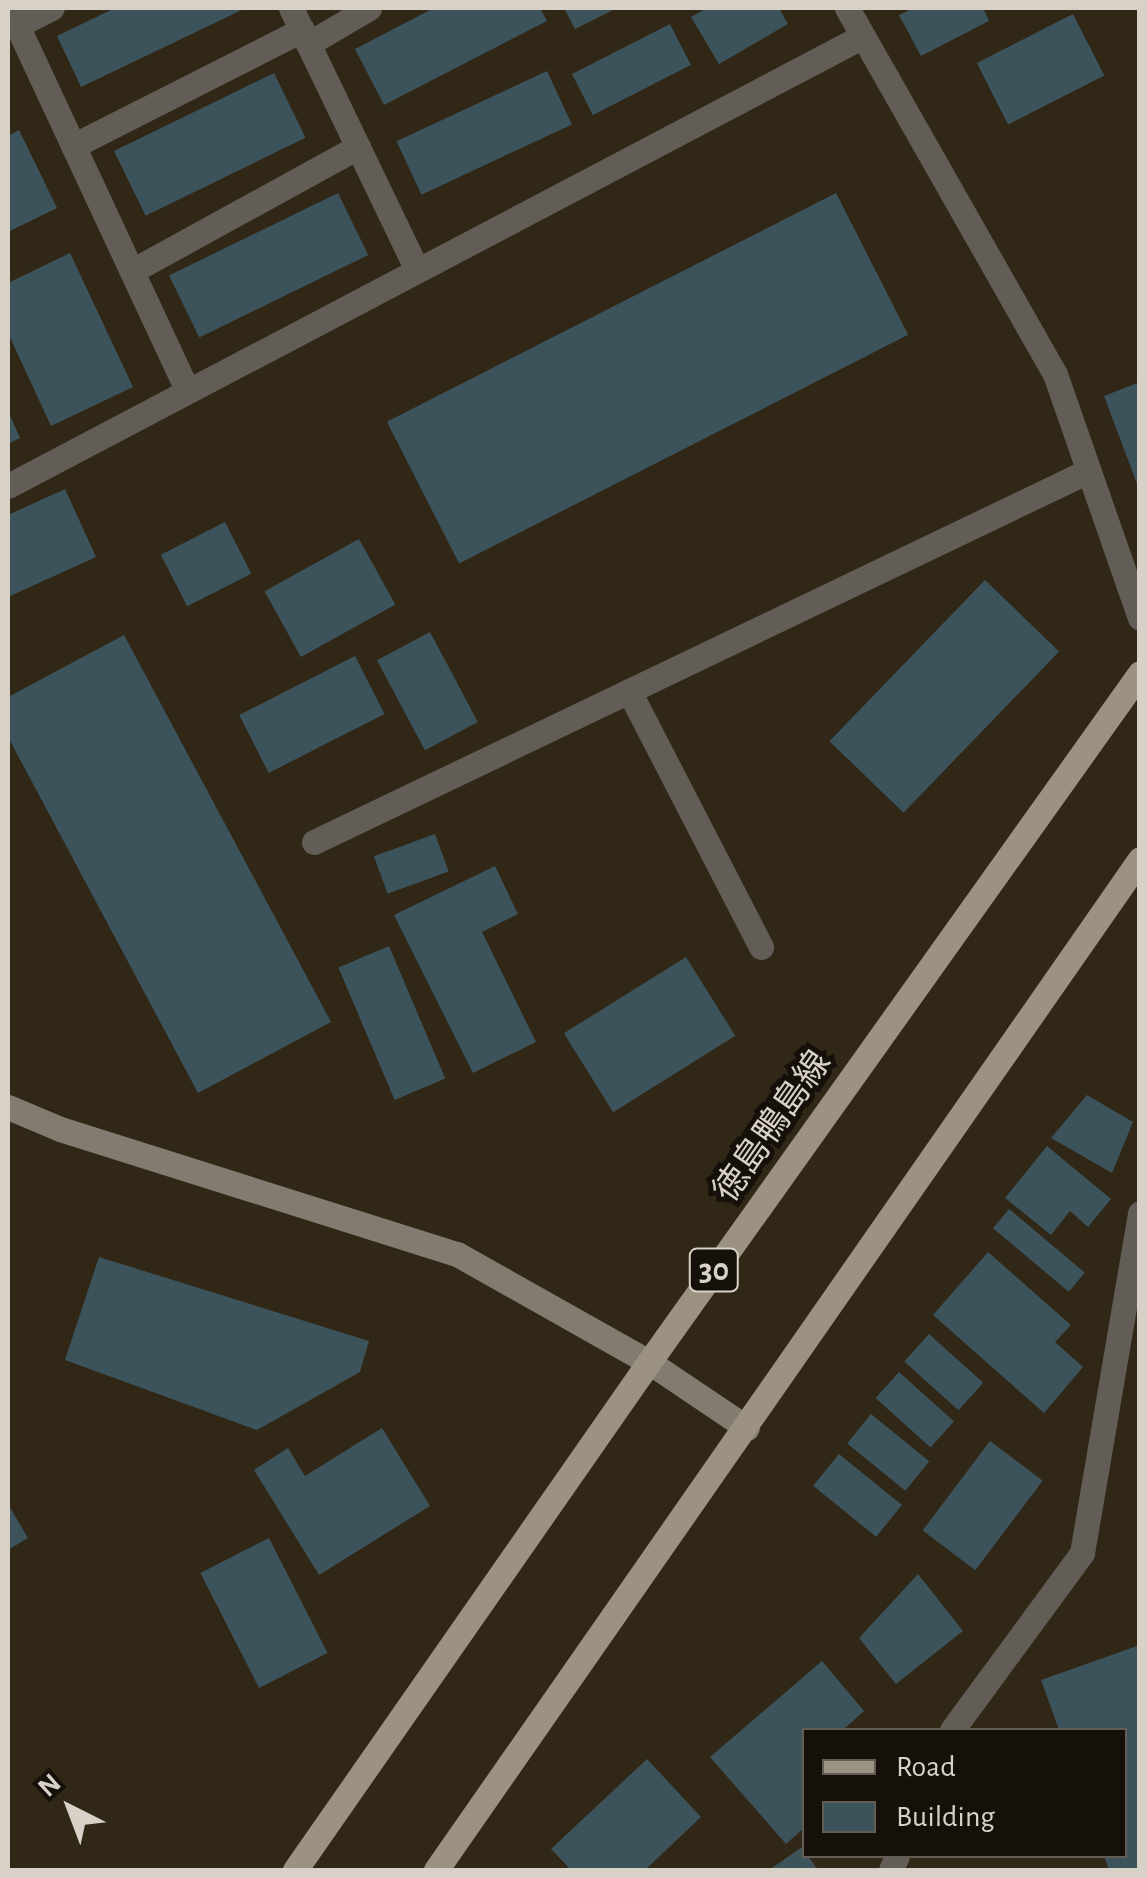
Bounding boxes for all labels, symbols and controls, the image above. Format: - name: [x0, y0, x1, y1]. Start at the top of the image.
- street label: 徳島鴨島線: [706, 1043, 840, 1211]
- road number: 30: [686, 1243, 742, 1297]
- legend: [802, 1728, 1127, 1858]
- text: Road: [896, 1752, 956, 1782]
- north arrow: [20, 1758, 120, 1858]
- text: N: [33, 1769, 67, 1803]
- text: Building: [896, 1802, 995, 1832]

